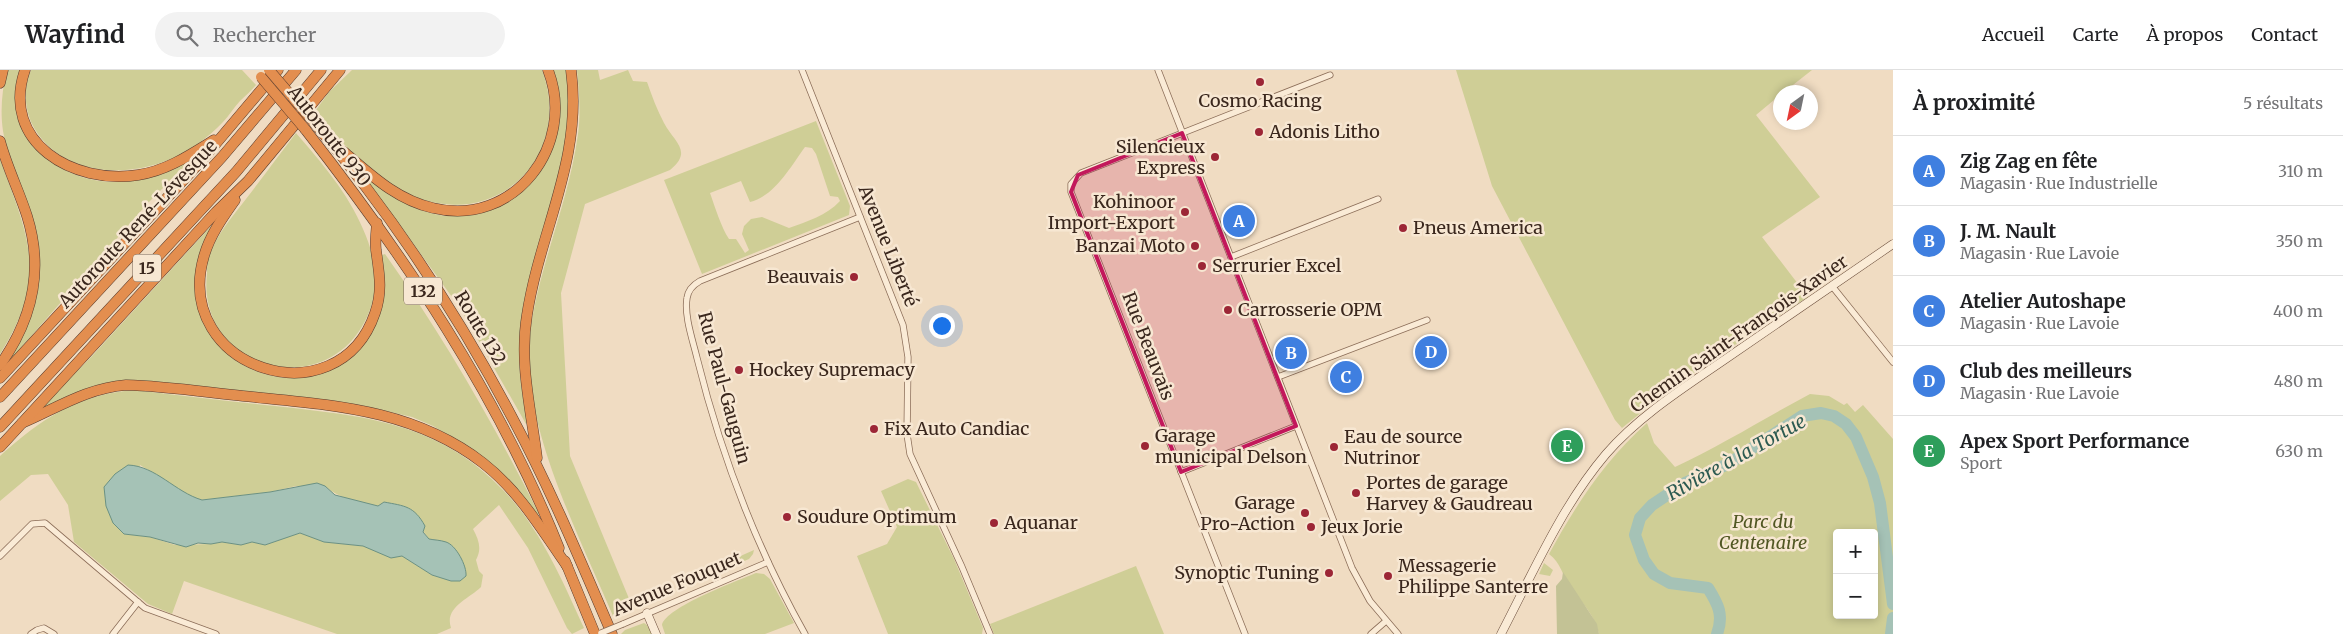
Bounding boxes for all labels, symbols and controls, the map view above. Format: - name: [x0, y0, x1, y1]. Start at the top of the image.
- search box: [155, 12, 505, 57]
- text: Wayfind: [25, 19, 125, 50]
- icon: search: [173, 21, 201, 49]
- text: Rechercher: [213, 23, 316, 47]
- text: Accueil: [1982, 23, 2045, 46]
- text: Carte: [2073, 23, 2118, 46]
- text: À propos: [2146, 23, 2223, 46]
- text: Contact: [2251, 23, 2318, 46]
- marker: Cosmo Racing: [1254, 76, 1266, 88]
- street label: Autoroute 930: [282, 80, 376, 191]
- north arrow: [1773, 85, 1818, 130]
- place label: Cosmo Racing: [1198, 89, 1322, 112]
- text: À proximité: [1913, 89, 2035, 116]
- text: 5 résultats: [2243, 93, 2323, 113]
- place label: Adonis Litho: [1268, 120, 1380, 143]
- marker: Adonis Litho: [1253, 126, 1265, 138]
- street label: Autoroute René-Lévesque: [53, 135, 222, 313]
- place label: Silencieux Express: [1116, 135, 1205, 179]
- text: Zig Zag en fête: [1960, 149, 2097, 173]
- marker: Silencieux Express: [1209, 151, 1221, 163]
- text: A: [1923, 161, 1935, 181]
- text: 310 m: [2278, 161, 2323, 181]
- text: Magasin · Rue Industrielle: [1960, 173, 2158, 193]
- street label: Avenue Liberté: [853, 181, 923, 310]
- place label: Kohinoor Import-Export: [1048, 190, 1175, 234]
- pin: A: [1223, 202, 1255, 240]
- marker: Kohinoor Import-Export: [1179, 206, 1191, 218]
- place label: Pneus America: [1413, 216, 1543, 239]
- text: J. M. Nault: [1960, 219, 2056, 243]
- marker: Pneus America: [1397, 222, 1409, 234]
- text: B: [1923, 231, 1935, 251]
- text: 350 m: [2276, 231, 2323, 251]
- place label: Banzai Moto: [1076, 234, 1185, 257]
- marker: Banzai Moto: [1189, 240, 1201, 252]
- text: Magasin · Rue Lavoie: [1960, 243, 2119, 263]
- street label: Chemin Saint-François-Xavier: [1625, 250, 1852, 418]
- road number: 15: [133, 254, 161, 282]
- place label: Serrurier Excel: [1212, 254, 1342, 277]
- marker: Serrurier Excel: [1196, 260, 1208, 272]
- place label: Beauvais: [767, 265, 844, 288]
- marker: Beauvais: [848, 271, 860, 283]
- road number: 132: [404, 278, 442, 305]
- street label: Route 132: [449, 287, 511, 369]
- street label: Rue Beauvais: [1117, 288, 1180, 403]
- text: Atelier Autoshape: [1960, 289, 2126, 313]
- place label: Carrosserie OPM: [1238, 298, 1382, 321]
- text: C: [1924, 301, 1934, 321]
- text: 400 m: [2273, 301, 2323, 321]
- marker: Carrosserie OPM: [1222, 304, 1234, 316]
- street label: Rue Paul-Gauguin: [693, 309, 756, 467]
- your location: [929, 313, 955, 339]
- text: Magasin · Rue Lavoie: [1960, 313, 2119, 333]
- pin: D: [1415, 333, 1447, 371]
- pin: B: [1275, 334, 1307, 372]
- place label: Hockey Supremacy: [749, 358, 915, 381]
- pin: C: [1330, 358, 1362, 396]
- text: Club des meilleurs: [1960, 359, 2132, 383]
- marker: Hockey Supremacy: [733, 364, 745, 376]
- text: D: [1923, 371, 1935, 391]
- text: 480 m: [2274, 371, 2323, 391]
- text: Magasin · Rue Lavoie: [1960, 383, 2119, 403]
- water label: Rivière à la Tortue: [1662, 409, 1810, 505]
- place label: Fix Auto Candiac: [884, 417, 1029, 440]
- marker: Fix Auto Candiac: [868, 423, 880, 435]
- place label: Garage municipal Delson: [1155, 424, 1307, 468]
- place label: Eau de source Nutrinor: [1344, 425, 1462, 469]
- pin: E: [1551, 427, 1583, 465]
- text: Apex Sport Performance: [1960, 429, 2189, 453]
- marker: Garage municipal Delson: [1139, 440, 1151, 452]
- marker: Eau de source Nutrinor: [1328, 441, 1340, 453]
- text: E: [1924, 441, 1934, 461]
- text: 630 m: [2275, 441, 2323, 461]
- text: Sport: [1960, 453, 2002, 473]
- place label: Portes de garage Harvey & Gaudreau: [1366, 471, 1533, 515]
- marker: Portes de garage Harvey & Gaudreau: [1350, 487, 1362, 499]
- place label: Garage Pro-Action: [1200, 491, 1295, 535]
- place label: Soudure Optimum: [797, 505, 957, 528]
- marker: Garage Pro-Action: [1299, 507, 1311, 519]
- park label: Parc du Centenaire: [1719, 510, 1807, 554]
- marker: Soudure Optimum: [781, 511, 793, 523]
- place label: Aquanar: [1003, 511, 1078, 534]
- place label: Jeux Jorie: [1320, 515, 1403, 538]
- marker: Aquanar: [988, 517, 1000, 529]
- marker: Jeux Jorie: [1305, 521, 1317, 533]
- map controls: [1833, 529, 1878, 619]
- button: +: [1833, 529, 1878, 574]
- street label: Avenue Fouquet: [608, 546, 745, 621]
- place label: Messagerie Philippe Santerre: [1398, 554, 1548, 598]
- place label: Synoptic Tuning: [1174, 561, 1319, 584]
- marker: Synoptic Tuning: [1323, 567, 1335, 579]
- marker: Messagerie Philippe Santerre: [1382, 570, 1394, 582]
- button: −: [1833, 574, 1878, 619]

